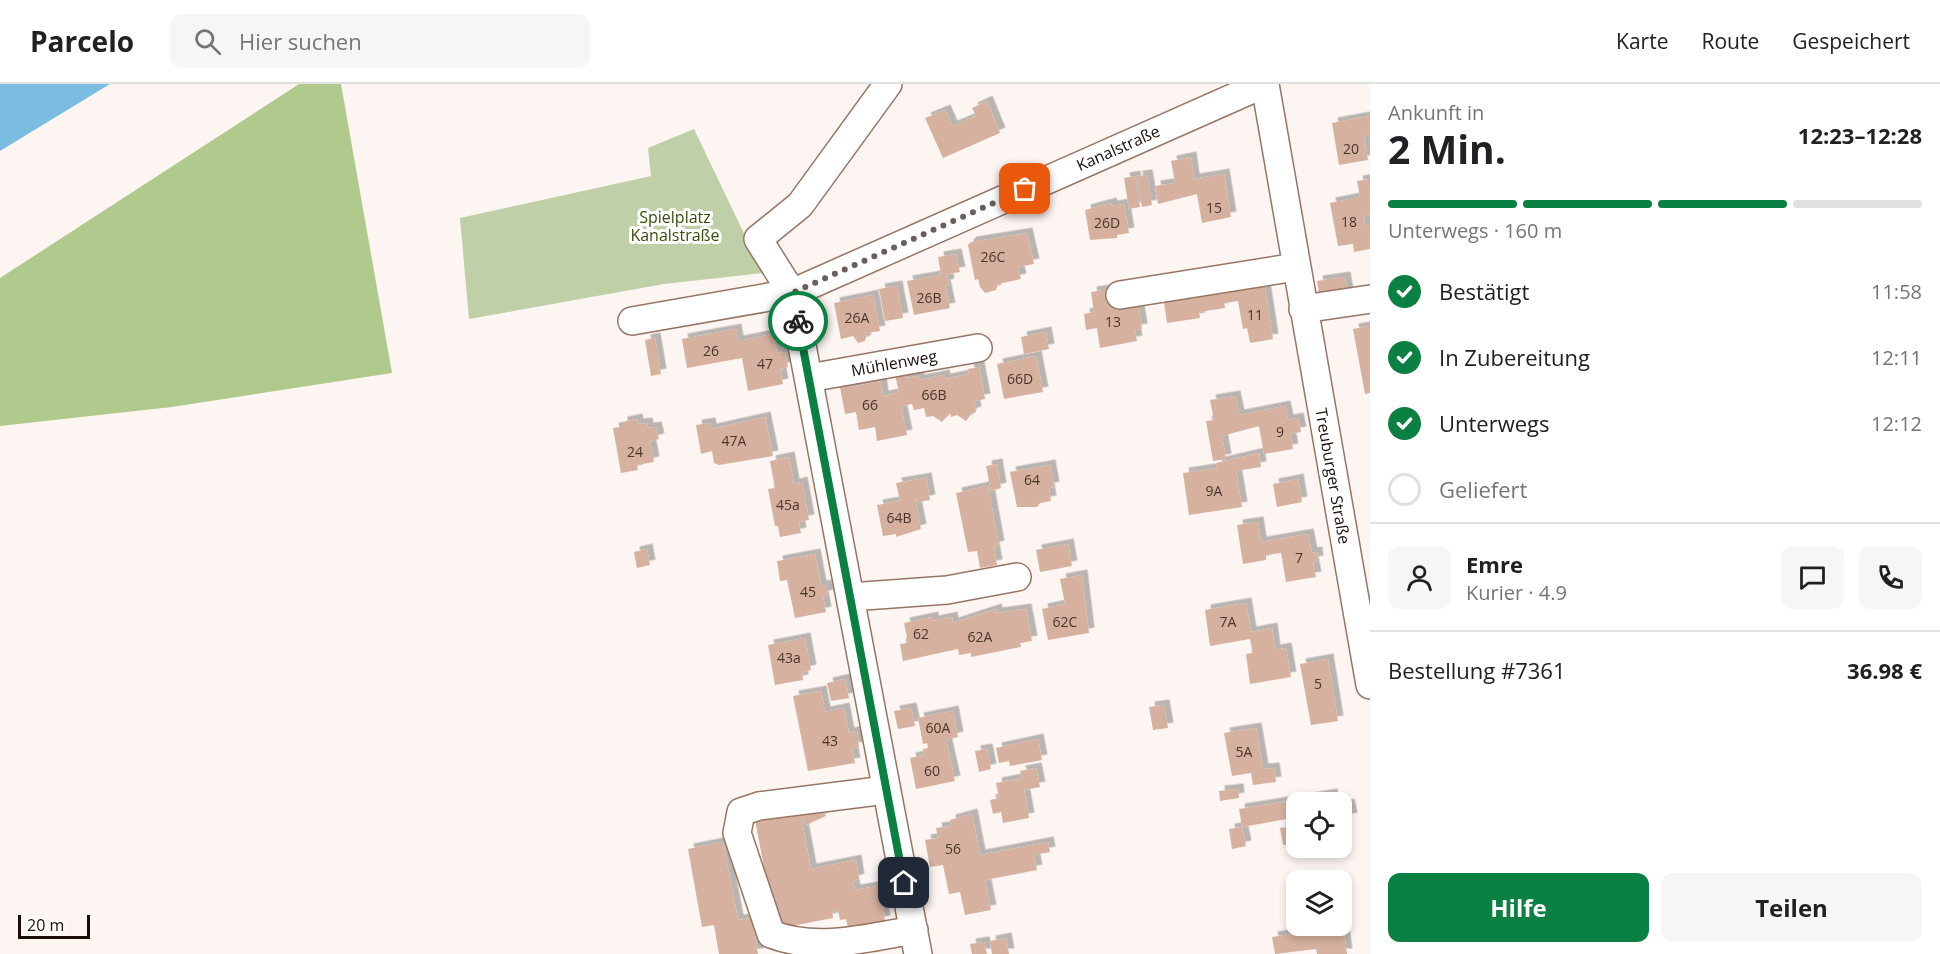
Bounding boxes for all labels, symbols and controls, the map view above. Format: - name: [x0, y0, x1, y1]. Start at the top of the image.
- search box: [170, 14, 590, 68]
- text: Parcelo: [30, 22, 134, 60]
- icon: search: [191, 25, 224, 58]
- text: Hier suchen: [239, 26, 362, 56]
- text: Karte: [1616, 27, 1668, 55]
- text: Route: [1701, 27, 1759, 55]
- text: Gespeichert: [1792, 27, 1910, 55]
- text: Ankunft in: [1388, 99, 1484, 126]
- street label: Kanalstraße: [1073, 120, 1163, 176]
- text: 12:23–12:28: [1798, 120, 1922, 150]
- text: 2 Min.: [1388, 122, 1506, 175]
- house number: 20: [1343, 139, 1359, 158]
- pin: [999, 163, 1050, 214]
- icon: bag: [1008, 172, 1041, 205]
- house number: 15: [1206, 198, 1222, 217]
- park label: Spielplatz Kanalstraße: [630, 206, 720, 246]
- house number: 18: [1341, 212, 1357, 231]
- house number: 26D: [1094, 213, 1120, 232]
- text: Unterwegs · 160 m: [1388, 217, 1562, 244]
- house number: 26C: [981, 247, 1006, 266]
- icon: check: [1388, 275, 1421, 308]
- text: Bestätigt: [1439, 276, 1529, 306]
- text: 11:58: [1871, 278, 1922, 305]
- house number: 26B: [916, 288, 942, 307]
- courier: [768, 291, 828, 351]
- icon: bike: [782, 305, 815, 338]
- house number: 11: [1247, 305, 1263, 324]
- house number: 26A: [845, 308, 870, 327]
- house number: 13: [1105, 312, 1121, 331]
- house number: 26: [703, 341, 719, 360]
- icon: check: [1388, 341, 1421, 374]
- text: In Zubereitung: [1439, 342, 1590, 372]
- text: 12:11: [1871, 344, 1922, 371]
- street label: Mühlenweg: [849, 345, 939, 381]
- house number: 47: [757, 354, 773, 373]
- house number: 66D: [1007, 369, 1033, 388]
- house number: 66B: [921, 385, 947, 404]
- house number: 66: [862, 395, 878, 414]
- street label: Treuburger Straße: [1310, 406, 1356, 546]
- icon: check: [1388, 407, 1421, 440]
- text: Unterwegs: [1439, 408, 1550, 438]
- text: 12:12: [1871, 410, 1922, 437]
- house number: 9: [1276, 422, 1284, 441]
- house number: 47A: [722, 431, 747, 450]
- house number: 24: [627, 442, 643, 461]
- house number: 64: [1024, 470, 1040, 489]
- text: Geliefert: [1439, 474, 1527, 504]
- house number: 9A: [1206, 481, 1223, 500]
- house number: 45a: [776, 495, 800, 514]
- house number: 64B: [886, 508, 912, 527]
- button: person: [1388, 546, 1451, 609]
- button: chat: [1781, 546, 1844, 609]
- button: phone: [1859, 546, 1922, 609]
- house number: 7: [1295, 548, 1303, 567]
- text: Emre: [1466, 549, 1523, 579]
- text: Kurier · 4.9: [1466, 579, 1567, 606]
- house number: 45: [800, 582, 816, 601]
- house number: 62C: [1053, 612, 1078, 631]
- house number: 7A: [1220, 612, 1237, 631]
- house number: 62: [913, 624, 929, 643]
- house number: 62A: [968, 627, 993, 646]
- house number: 43a: [777, 648, 801, 667]
- text: Bestellung #7361: [1388, 655, 1566, 685]
- text: 36.98 €: [1847, 655, 1922, 685]
- house number: 5: [1314, 674, 1322, 693]
- house number: 60A: [926, 718, 951, 737]
- house number: 43: [822, 731, 838, 750]
- house number: 5A: [1236, 742, 1253, 761]
- house number: 60: [924, 761, 940, 780]
- map controls: [1286, 792, 1352, 936]
- button: locate: [1286, 792, 1352, 858]
- house number: 56: [945, 839, 961, 858]
- pin: [878, 857, 929, 908]
- icon: home: [887, 866, 920, 899]
- button: layers: [1286, 870, 1352, 936]
- button: Hilfe: [1388, 873, 1649, 942]
- button: Teilen: [1661, 873, 1922, 942]
- scale bar: [18, 912, 90, 940]
- text: 20 m: [27, 914, 64, 936]

